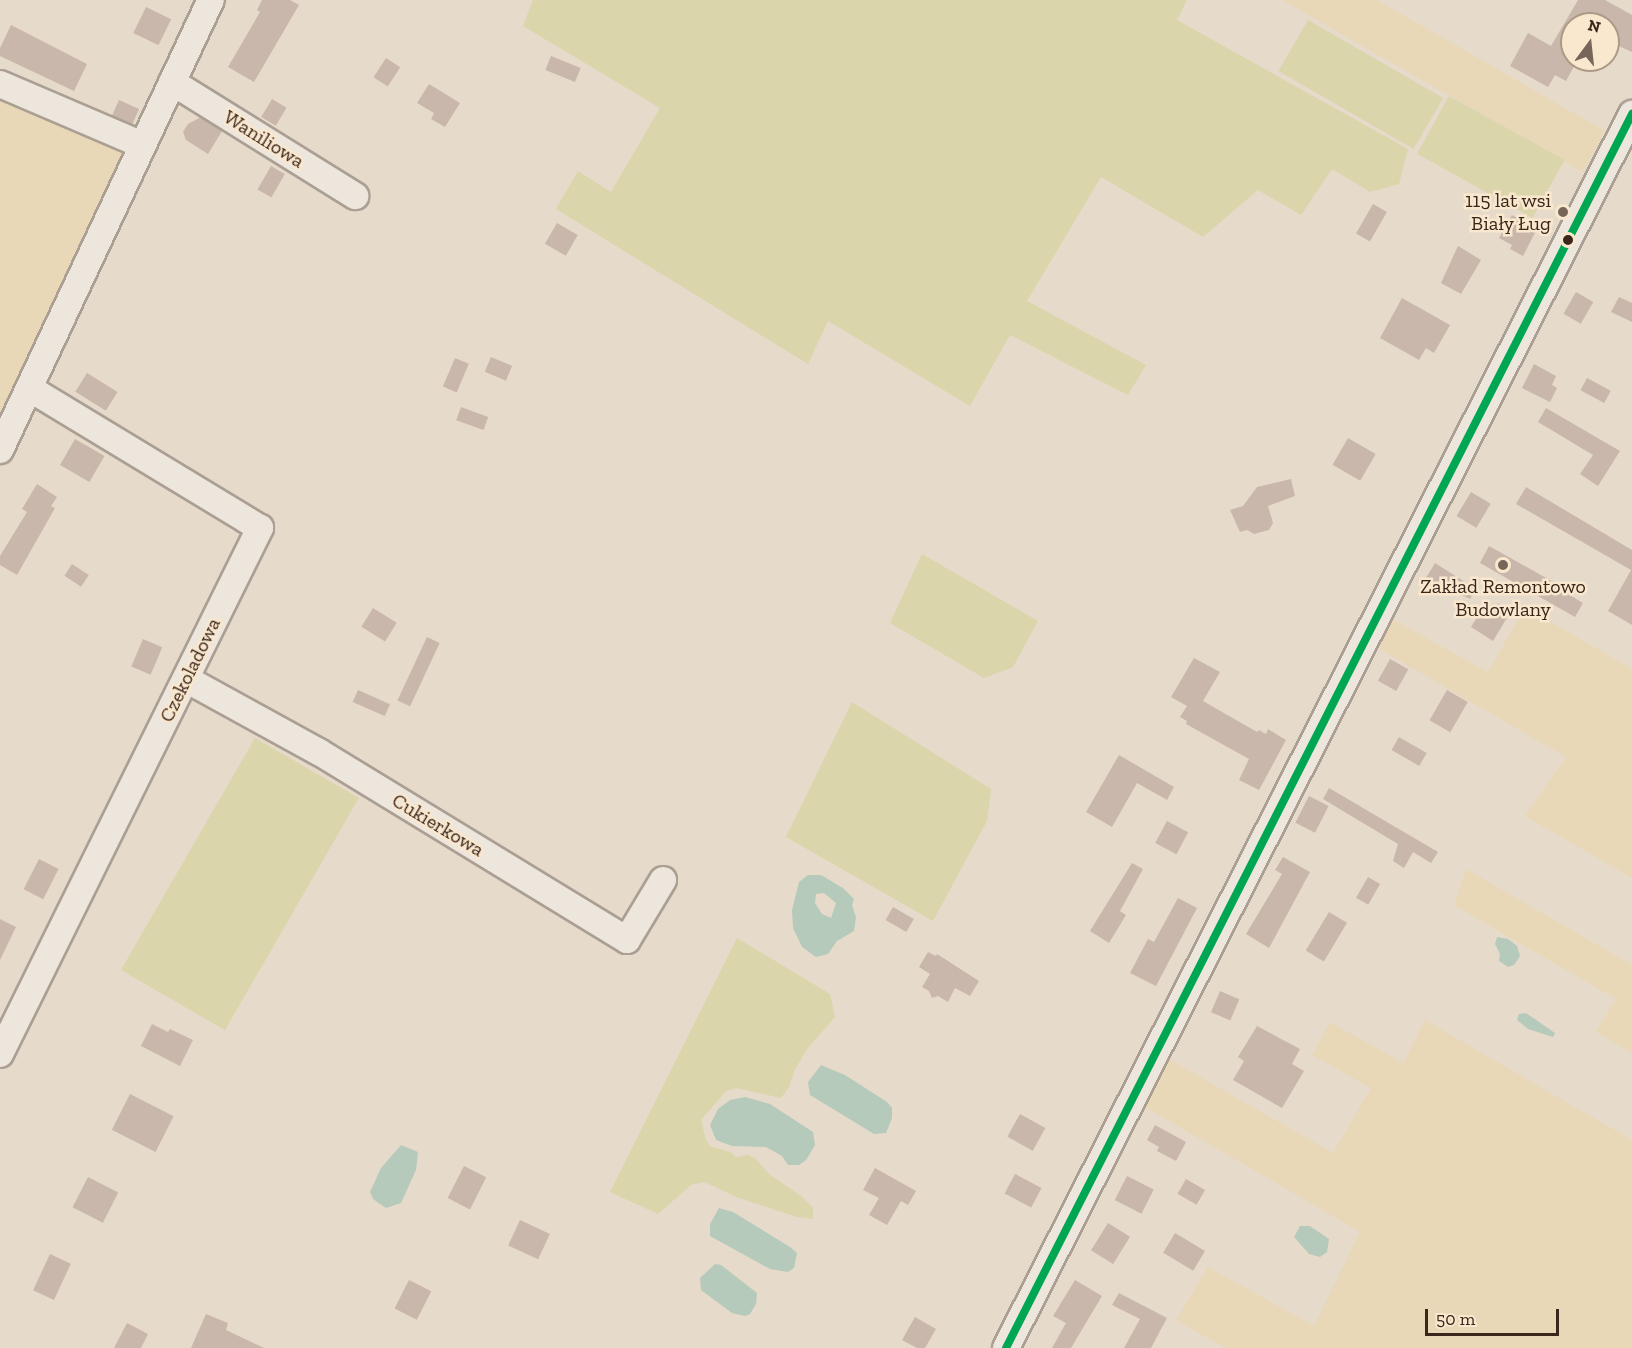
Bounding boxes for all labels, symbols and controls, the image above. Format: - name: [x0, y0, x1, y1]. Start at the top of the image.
- north arrow: [1560, 12, 1620, 72]
- text: N: [1586, 15, 1603, 37]
- street label: Waniliowa: [219, 105, 309, 173]
- place label: 115 lat wsi Biały Ług: [1464, 189, 1551, 236]
- marker: 115 lat wsi Biały Ług: [1556, 205, 1570, 219]
- unlabelled marker: [1562, 234, 1574, 246]
- marker: Zakład Remontowo Budowlany: [1496, 558, 1510, 572]
- place label: Zakład Remontowo Budowlany: [1420, 574, 1586, 621]
- street label: Czekoladowa: [154, 614, 226, 726]
- street label: Cukierkowa: [388, 788, 488, 862]
- scale bar: [1428, 1297, 1562, 1335]
- text: 50 m: [1436, 1308, 1475, 1330]

